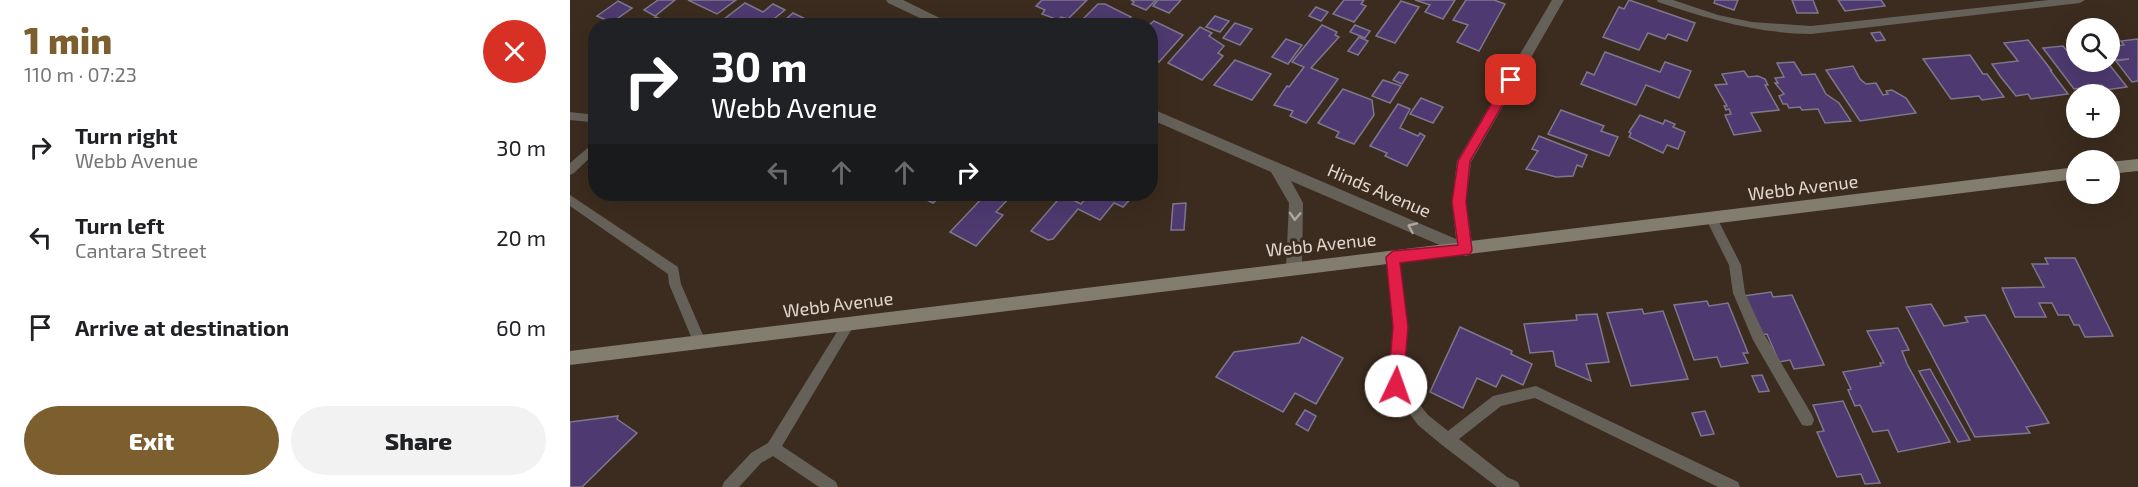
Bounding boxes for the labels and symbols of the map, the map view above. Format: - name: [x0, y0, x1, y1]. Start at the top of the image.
- pin: [1485, 54, 1536, 105]
- street label: Hinds Avenue: [1324, 158, 1434, 222]
- street label: Webb Avenue: [1747, 169, 1859, 205]
- one-way arrow: [1289, 211, 1302, 220]
- one-way arrow: [1407, 222, 1418, 234]
- street label: Webb Avenue: [1265, 227, 1377, 261]
- street label: Webb Avenue: [782, 286, 894, 322]
- position arrow: [1364, 354, 1428, 418]

